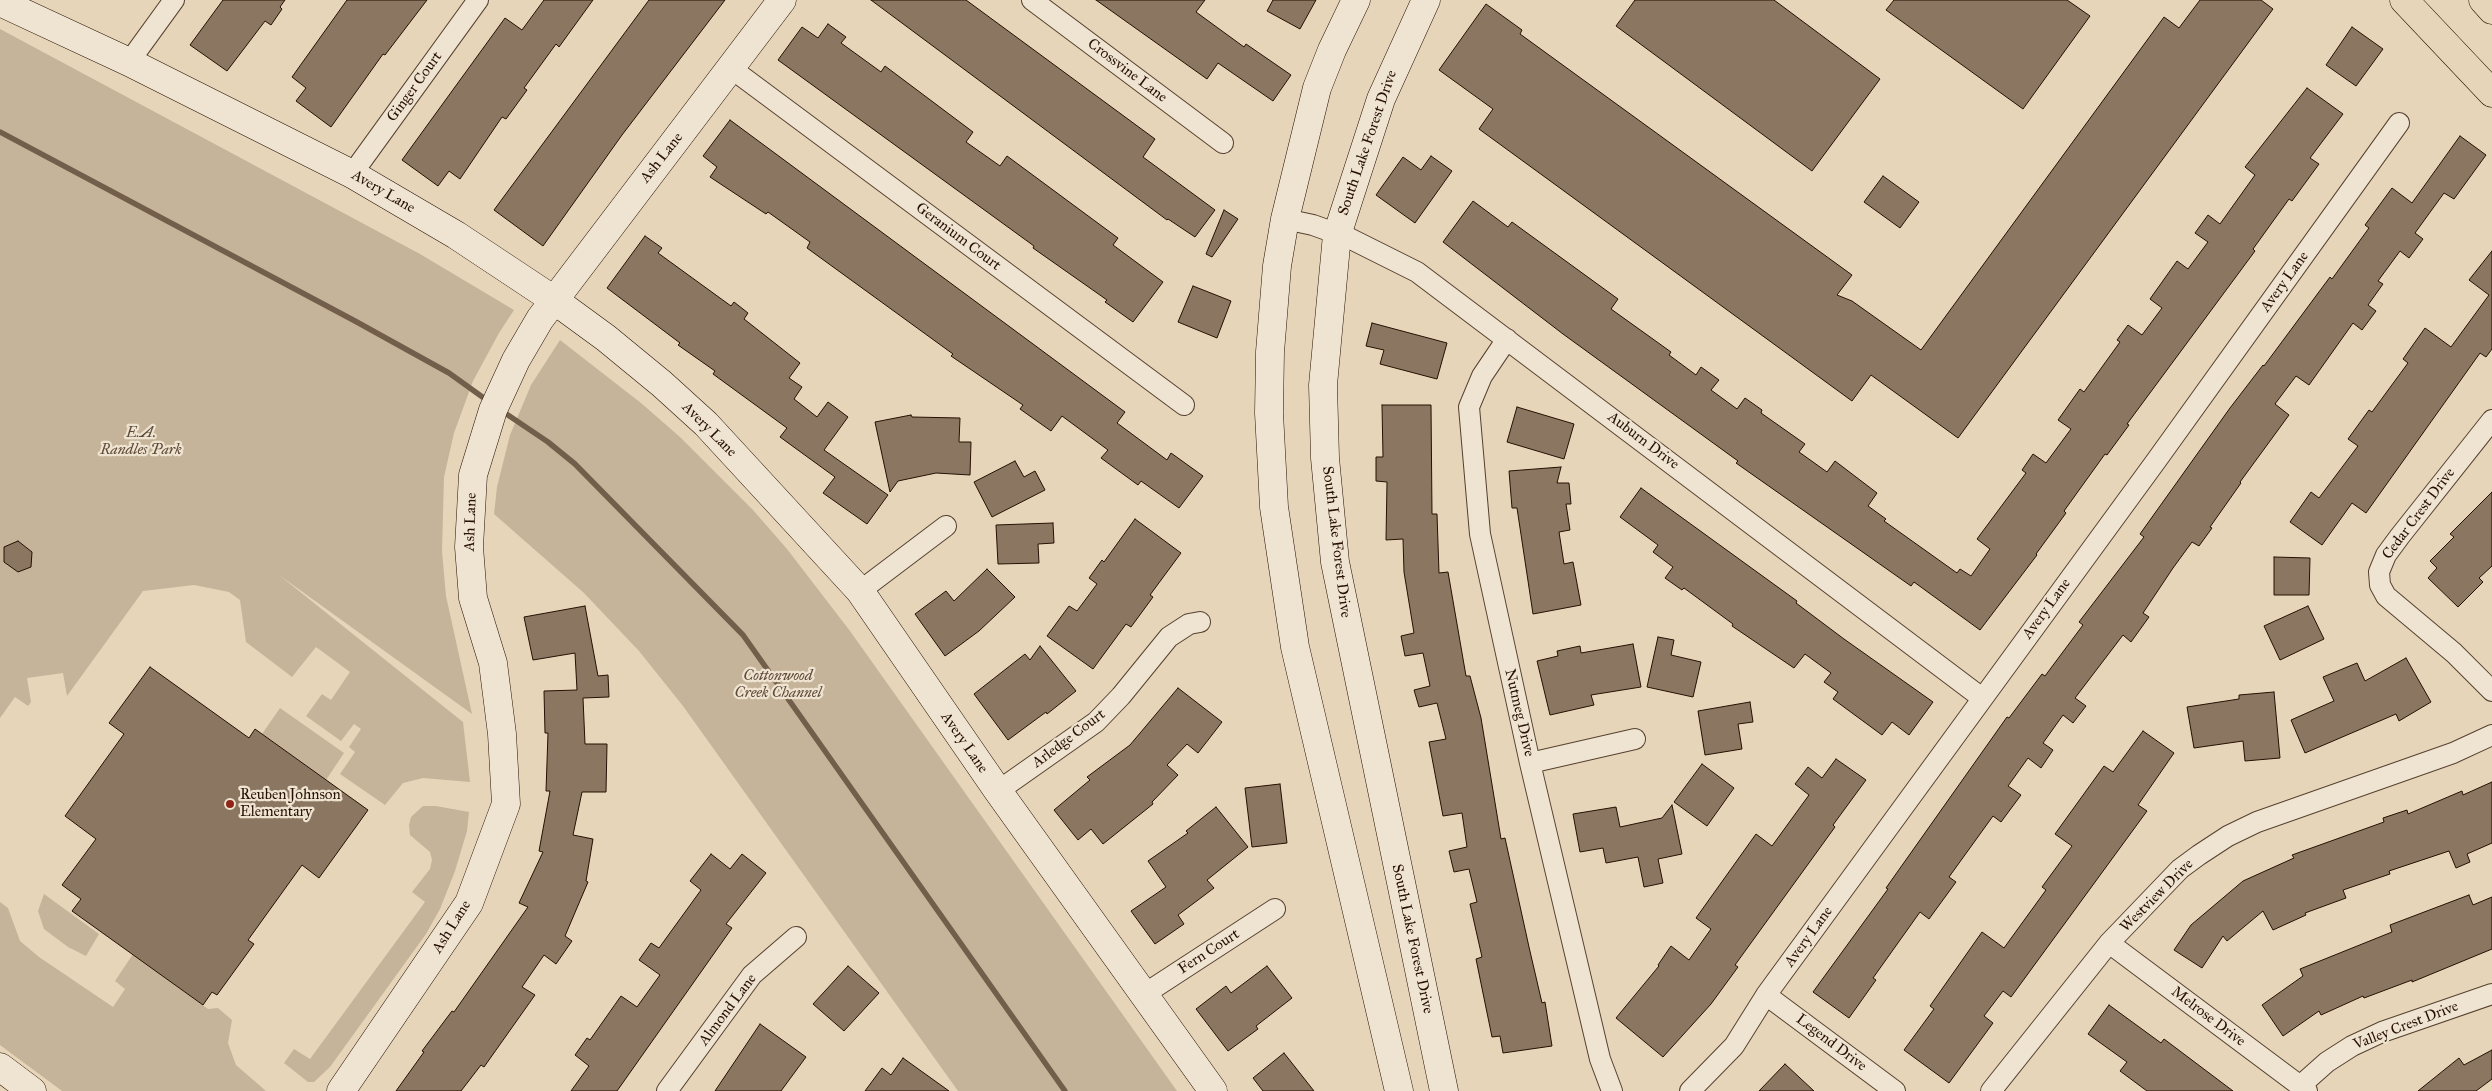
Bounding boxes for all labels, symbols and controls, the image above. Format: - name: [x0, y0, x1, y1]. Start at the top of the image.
- street label: Crossvine Lane: [1084, 35, 1170, 107]
- street label: Ginger Court: [384, 48, 446, 126]
- street label: South Lake Forest Drive: [1335, 68, 1401, 218]
- street label: Ash Lane: [637, 129, 687, 187]
- street label: Avery Lane: [348, 167, 418, 217]
- street label: Geranium Court: [912, 199, 1004, 275]
- street label: Avery Lane: [2257, 248, 2313, 316]
- street label: Avery Lane: [678, 399, 740, 461]
- street label: Auburn Drive: [1604, 408, 1682, 474]
- park label: E.A. Randles Park: [100, 424, 182, 459]
- street label: South Lake Forest Drive: [1318, 465, 1354, 619]
- street label: Cedar Crest Drive: [2379, 465, 2459, 563]
- street label: Ash Lane: [461, 492, 481, 552]
- street label: Avery Lane: [2019, 575, 2075, 643]
- park label: Cottonwood Creek Channel: [735, 667, 821, 702]
- street label: Nutmeg Drive: [1500, 667, 1538, 759]
- street label: Arledge Court: [1029, 706, 1109, 772]
- street label: Avery Lane: [936, 709, 992, 777]
- place label: Reuben Johnson Elementary: [240, 786, 341, 821]
- marker: Reuben Johnson Elementary: [224, 798, 236, 810]
- street label: Westview Drive: [2117, 856, 2197, 936]
- street label: South Lake Forest Drive: [1387, 863, 1437, 1015]
- street label: Ash Lane: [429, 897, 475, 957]
- street label: Avery Lane: [1781, 903, 1837, 971]
- street label: Fern Court: [1175, 926, 1243, 978]
- street label: Almond Lane: [695, 971, 761, 1049]
- street label: Melrose Drive: [2167, 983, 2249, 1051]
- street label: Valley Crest Drive: [2351, 998, 2461, 1054]
- street label: Legend Drive: [1792, 1010, 1870, 1076]

